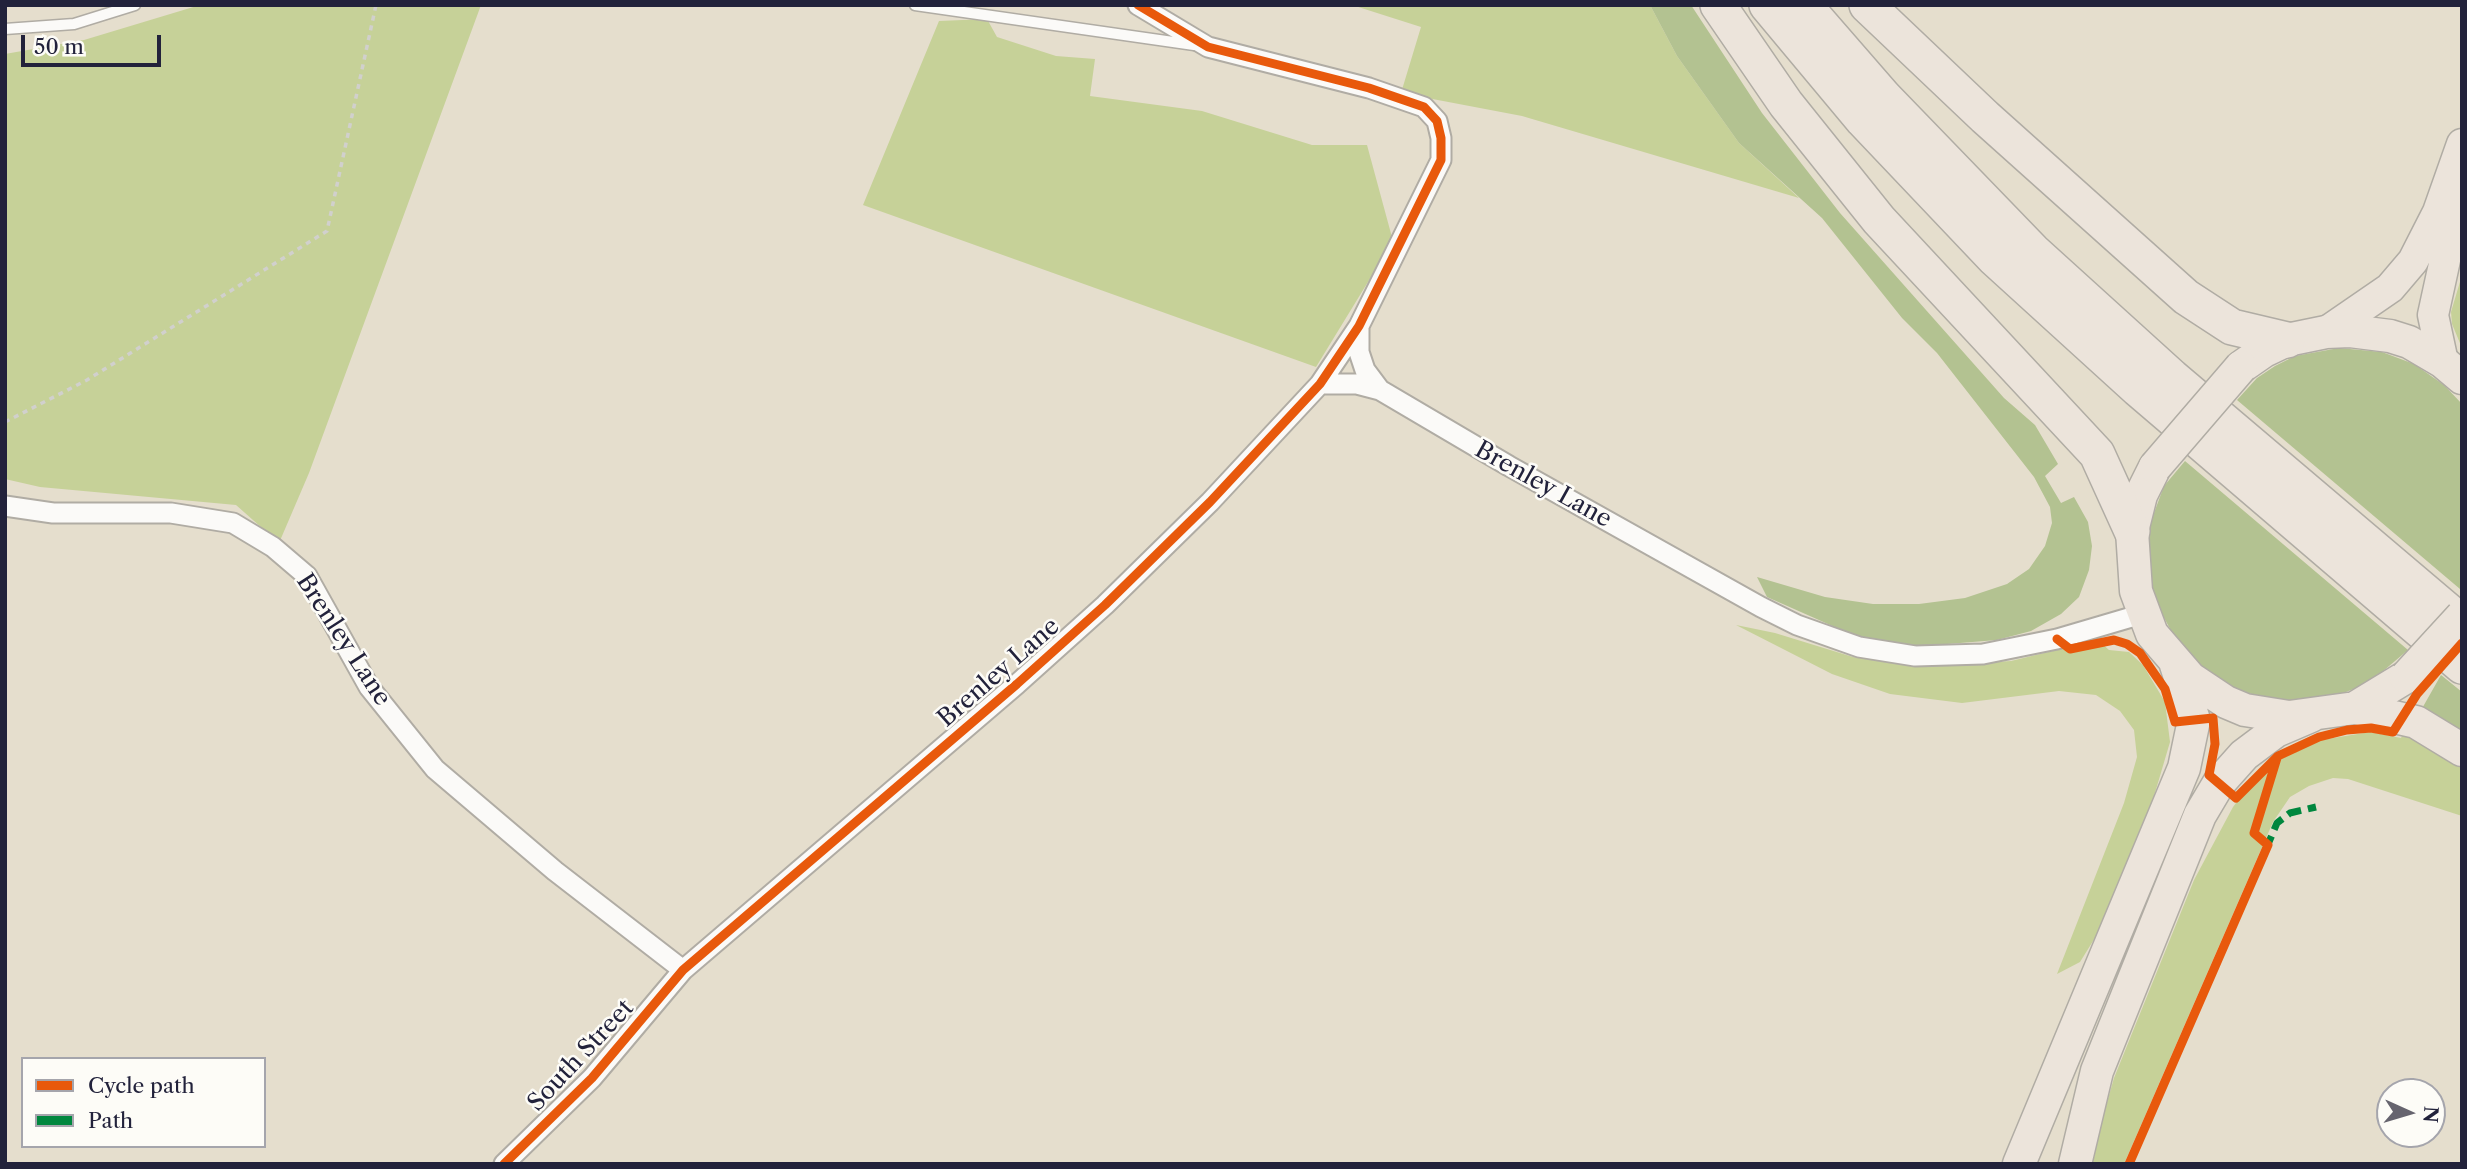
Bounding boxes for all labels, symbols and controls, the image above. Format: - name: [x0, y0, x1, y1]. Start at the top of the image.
- scale bar: [24, 21, 164, 65]
- text: 50 m: [34, 34, 84, 59]
- street label: Brenley Lane: [1470, 436, 1616, 534]
- street label: Brenley Lane: [290, 569, 396, 711]
- street label: Brenley Lane: [932, 612, 1066, 734]
- street label: South Street: [522, 994, 640, 1118]
- legend: [21, 1057, 266, 1148]
- text: Cycle path: [88, 1073, 195, 1098]
- north arrow: [2376, 1078, 2446, 1148]
- text: N: [2418, 1105, 2443, 1123]
- text: Path: [88, 1108, 133, 1133]

